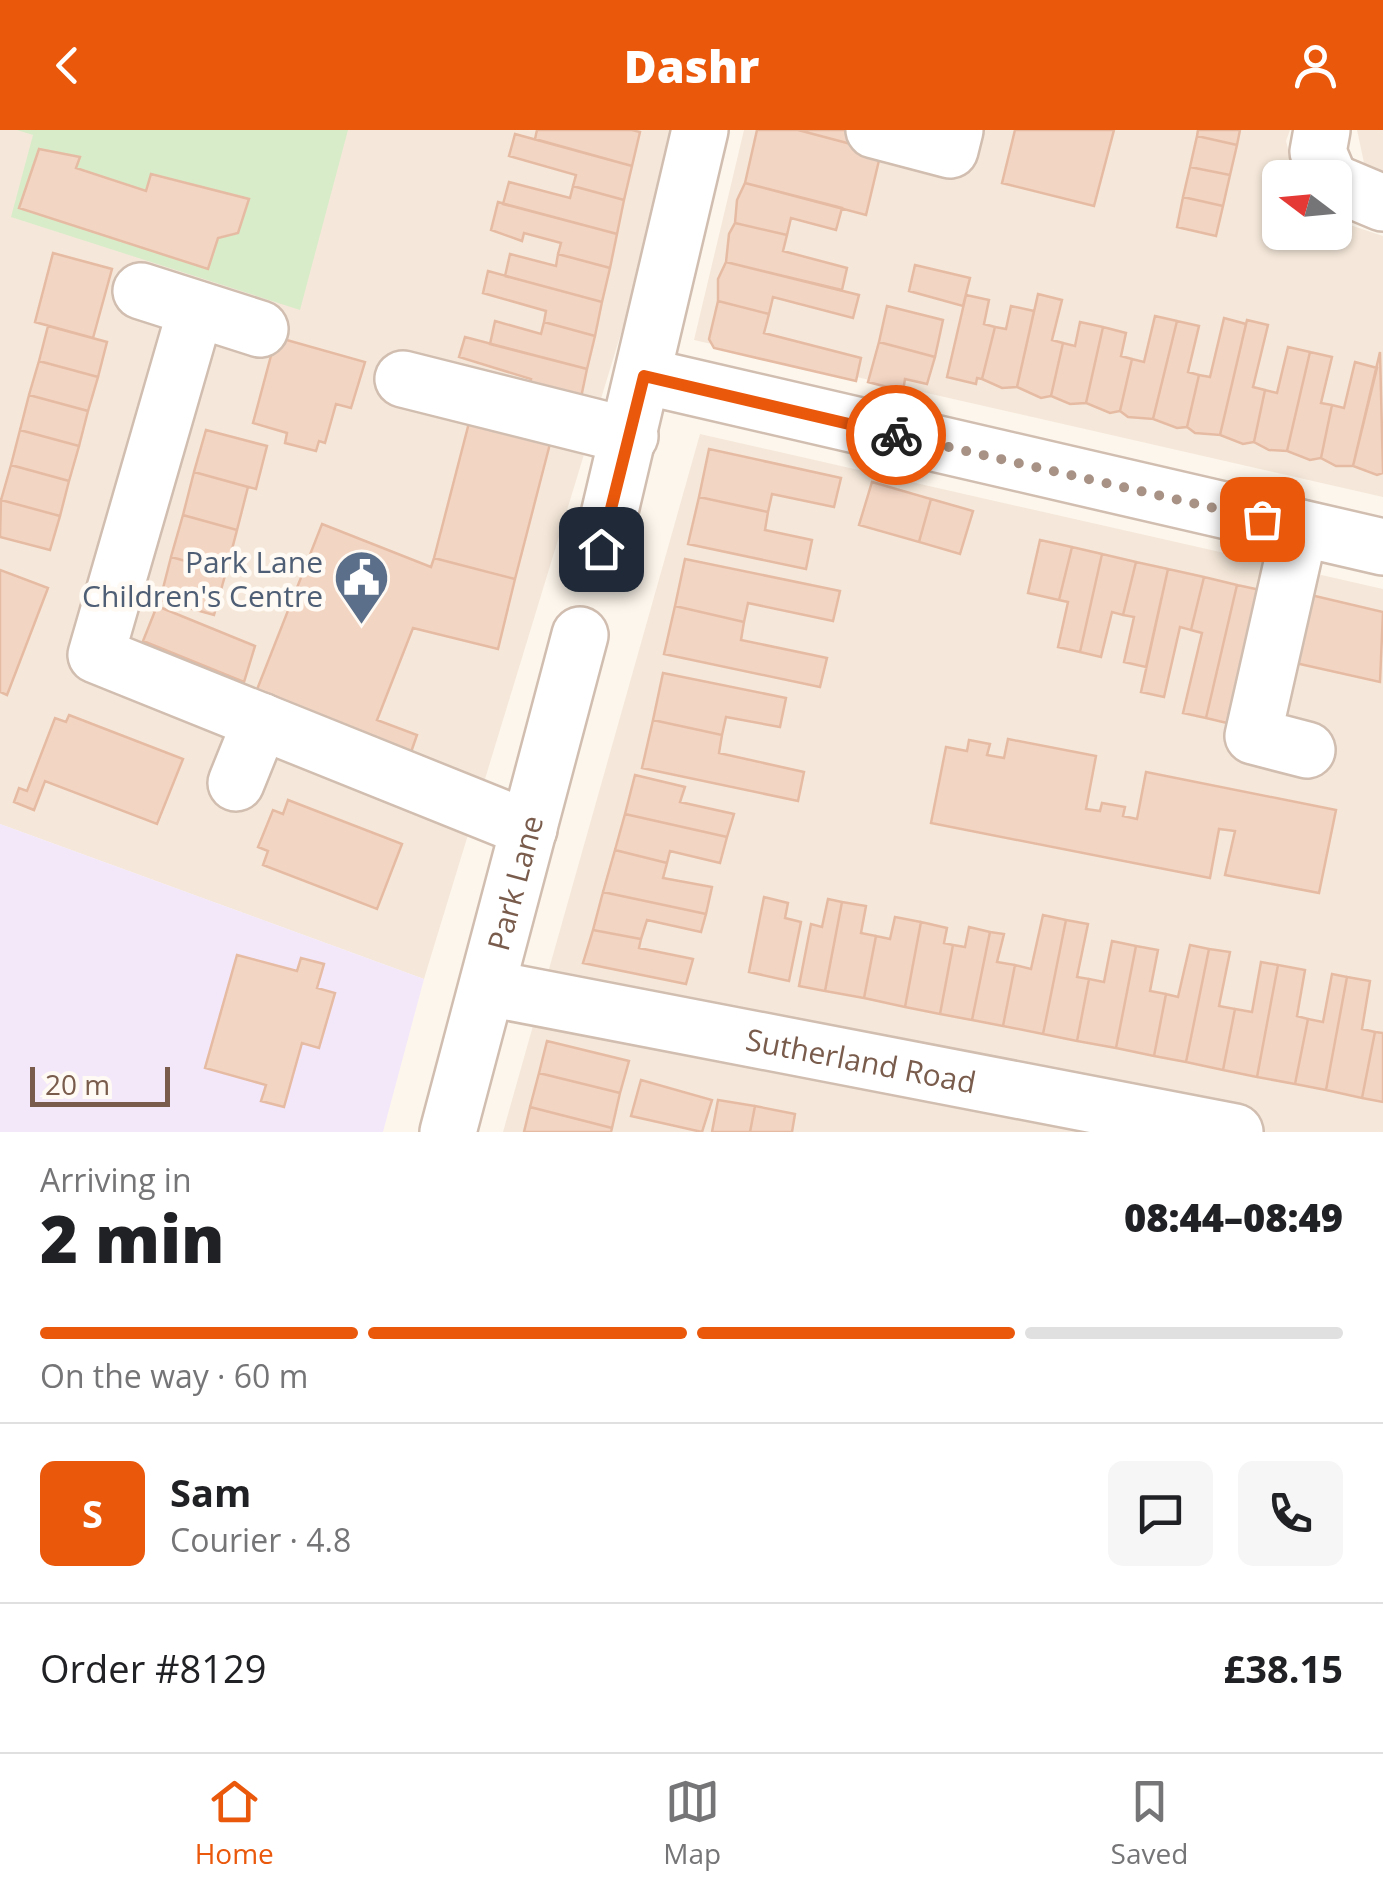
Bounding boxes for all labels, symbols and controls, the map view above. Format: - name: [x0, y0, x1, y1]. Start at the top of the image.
- text: Dashr: [624, 35, 759, 96]
- icon: back: [40, 38, 95, 93]
- icon: person: [1288, 38, 1343, 93]
- north arrow: [1262, 160, 1352, 250]
- map controls: [1262, 160, 1352, 250]
- courier: [846, 385, 946, 485]
- icon: bike: [869, 408, 924, 463]
- pin: [1220, 477, 1305, 562]
- icon: bag: [1235, 492, 1290, 547]
- pin: [559, 507, 644, 592]
- icon: home: [574, 522, 629, 577]
- place label: Park Lane Children's Centre: [82, 541, 323, 616]
- public building icon: Park Lane Children's Centre: [332, 548, 392, 627]
- street label: Park Lane: [477, 811, 552, 955]
- street label: Sutherland Road: [743, 1018, 980, 1102]
- scale bar: [30, 1062, 170, 1106]
- text: 20 m: [45, 1065, 110, 1103]
- text: Arriving in: [40, 1158, 192, 1201]
- text: 08:44–08:49: [1124, 1191, 1343, 1243]
- text: 2 min: [40, 1194, 225, 1282]
- text: On the way · 60 m: [40, 1354, 308, 1397]
- button: chat: [1108, 1461, 1213, 1566]
- button: phone: [1238, 1461, 1343, 1566]
- text: Sam: [170, 1466, 251, 1518]
- text: S: [82, 1487, 103, 1539]
- text: Courier · 4.8: [170, 1518, 351, 1561]
- text: Order #8129: [40, 1642, 267, 1694]
- text: £38.15: [1224, 1642, 1343, 1694]
- tab: Home: [195, 1774, 274, 1872]
- tab: Map: [663, 1774, 721, 1872]
- tab: Saved: [1111, 1774, 1188, 1872]

